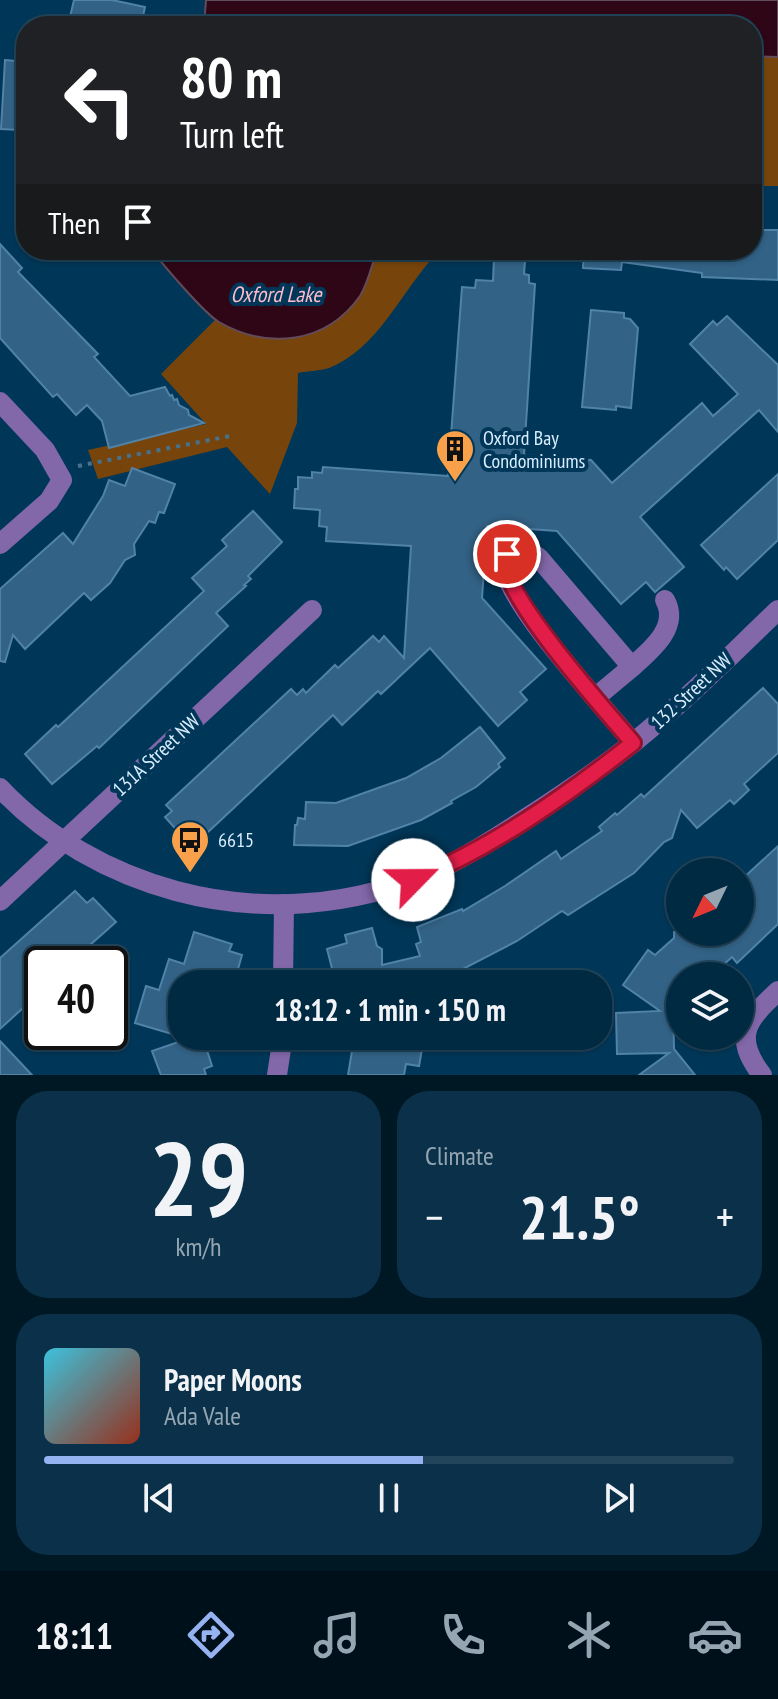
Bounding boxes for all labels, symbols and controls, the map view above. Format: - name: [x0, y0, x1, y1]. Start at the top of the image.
- text: 80 m: [180, 41, 282, 113]
- icon: left: [48, 48, 152, 152]
- text: Turn left: [180, 111, 284, 158]
- icon: arrive: [116, 200, 160, 244]
- text: Then: [48, 203, 100, 242]
- water label: Oxford Lake: [231, 280, 323, 308]
- place label: Oxford Bay Condominiums: [483, 425, 585, 474]
- building icon: Oxford Bay Condominiums: [434, 428, 476, 483]
- pin: [473, 520, 541, 588]
- icon: arrive: [485, 532, 529, 576]
- street label: 132 Street NW: [645, 647, 737, 735]
- street label: 131A Street NW: [107, 708, 205, 802]
- bus stop icon: 6615: [169, 819, 211, 874]
- place label: 6615: [218, 827, 254, 853]
- position arrow: [371, 838, 455, 922]
- north arrow: [666, 858, 754, 946]
- map controls: [666, 858, 754, 1050]
- speed limit sign: 40: [24, 946, 128, 1050]
- button: layers: [666, 962, 754, 1050]
- text: 18:12 · 1 min · 150 m: [274, 990, 506, 1029]
- text: 29: [149, 1110, 248, 1245]
- text: Climate: [425, 1139, 494, 1172]
- text: 21.5°: [519, 1178, 640, 1256]
- text: −: [425, 1188, 443, 1245]
- text: +: [716, 1188, 734, 1245]
- text: km/h: [175, 1230, 222, 1263]
- text: Paper Moons: [164, 1360, 302, 1399]
- text: Ada Vale: [164, 1399, 241, 1432]
- icon: previous: [137, 1476, 181, 1520]
- icon: pause: [367, 1476, 411, 1520]
- icon: next: [597, 1476, 641, 1520]
- icon: directions: [183, 1607, 239, 1663]
- icon: music: [309, 1607, 365, 1663]
- icon: phone: [435, 1607, 491, 1663]
- icon: climate: [561, 1607, 617, 1663]
- icon: car: [687, 1607, 743, 1663]
- text: 18:11: [35, 1612, 113, 1659]

